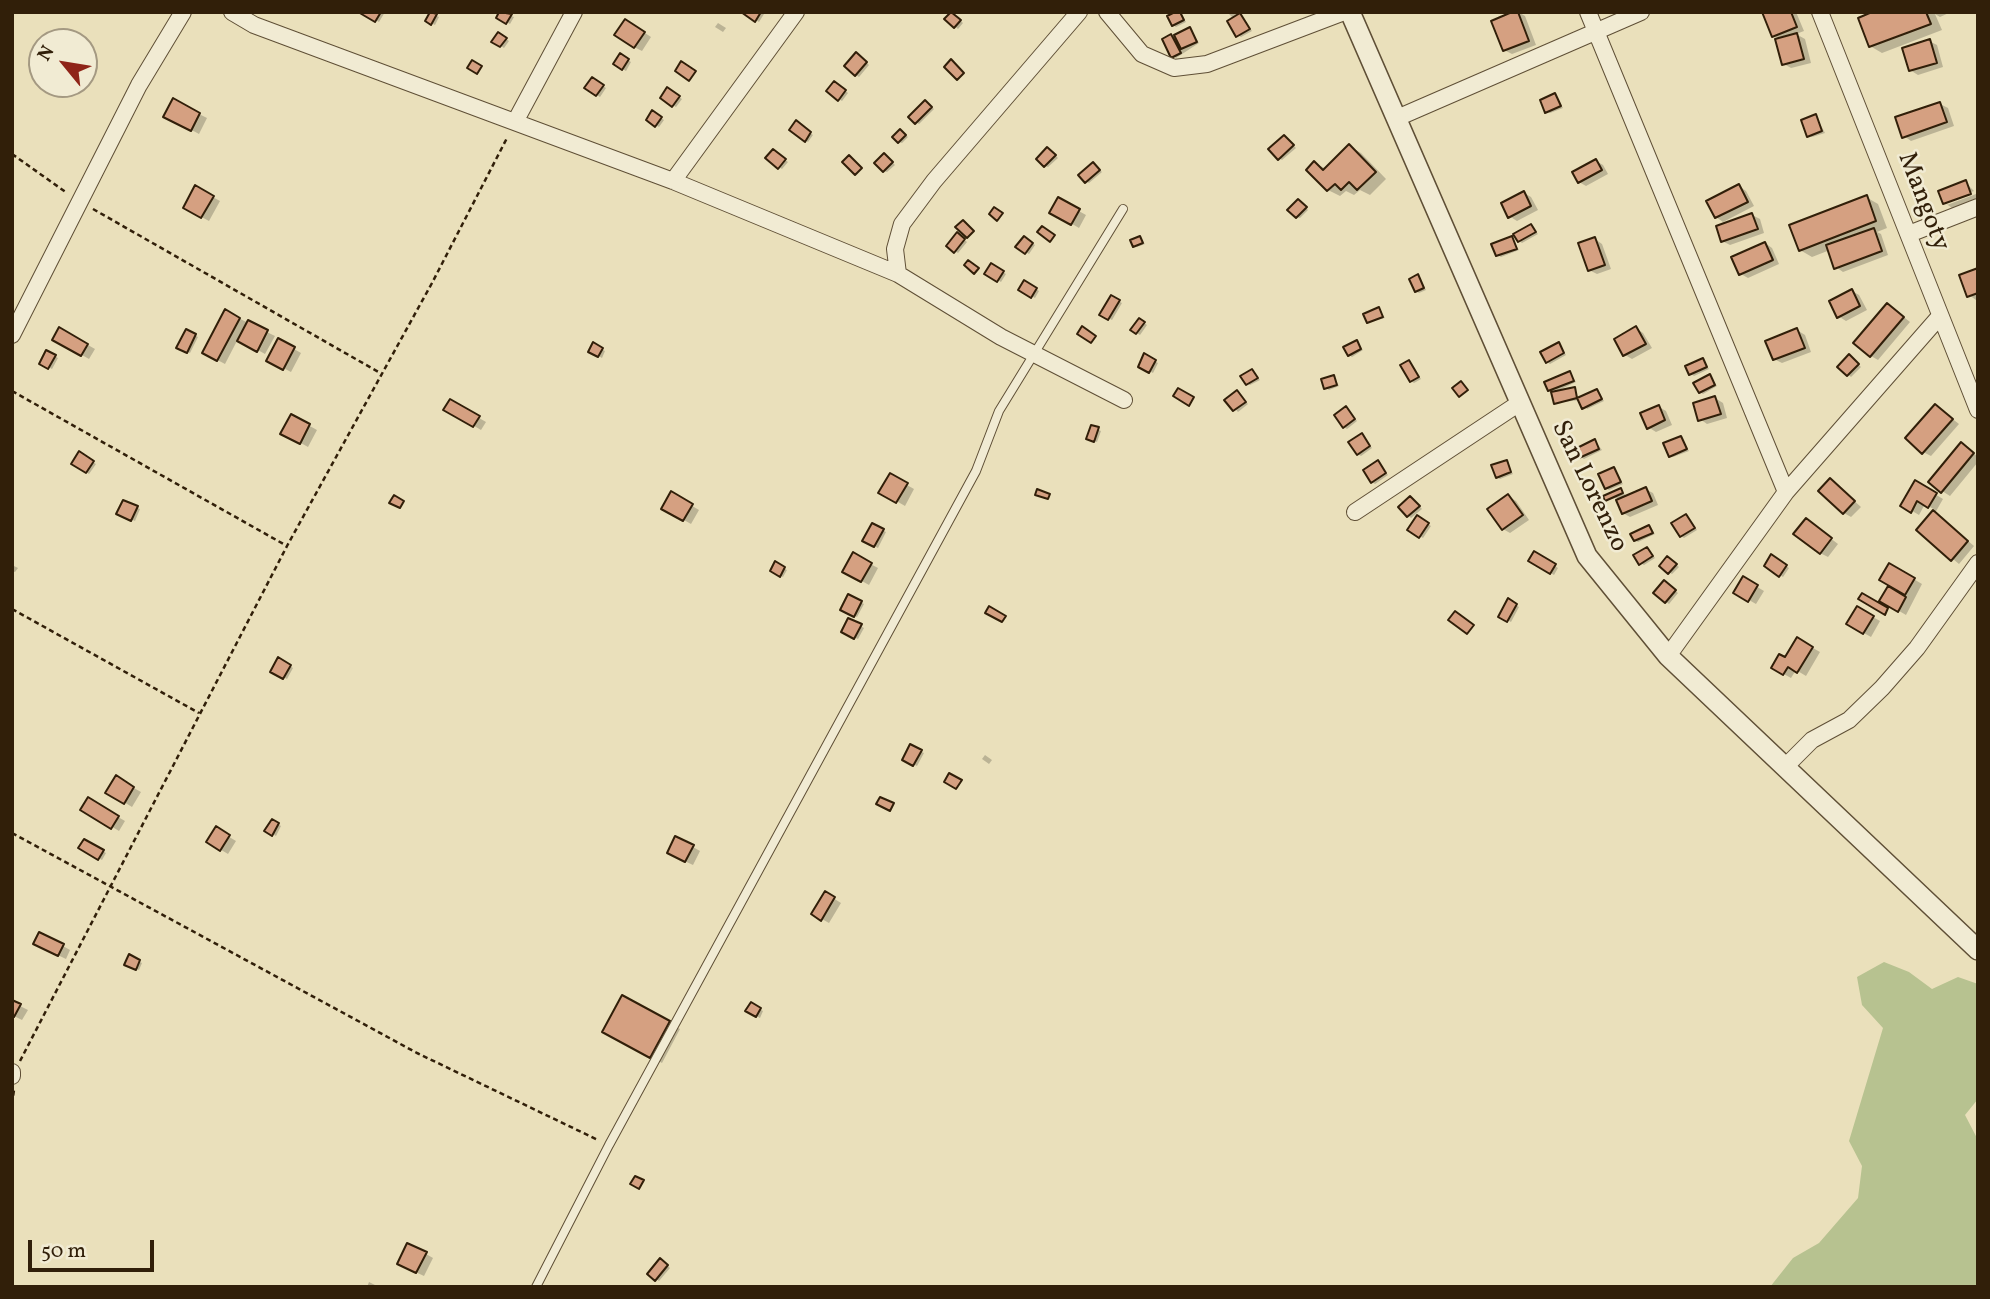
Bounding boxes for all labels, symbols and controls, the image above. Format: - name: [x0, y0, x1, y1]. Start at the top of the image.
- north arrow: [28, 28, 98, 98]
- text: N: [32, 41, 61, 66]
- street label: Mangoty: [1889, 148, 1955, 256]
- street label: San Lorenzo: [1543, 416, 1633, 558]
- scale bar: [32, 1226, 158, 1270]
- text: 50 m: [41, 1237, 86, 1266]

